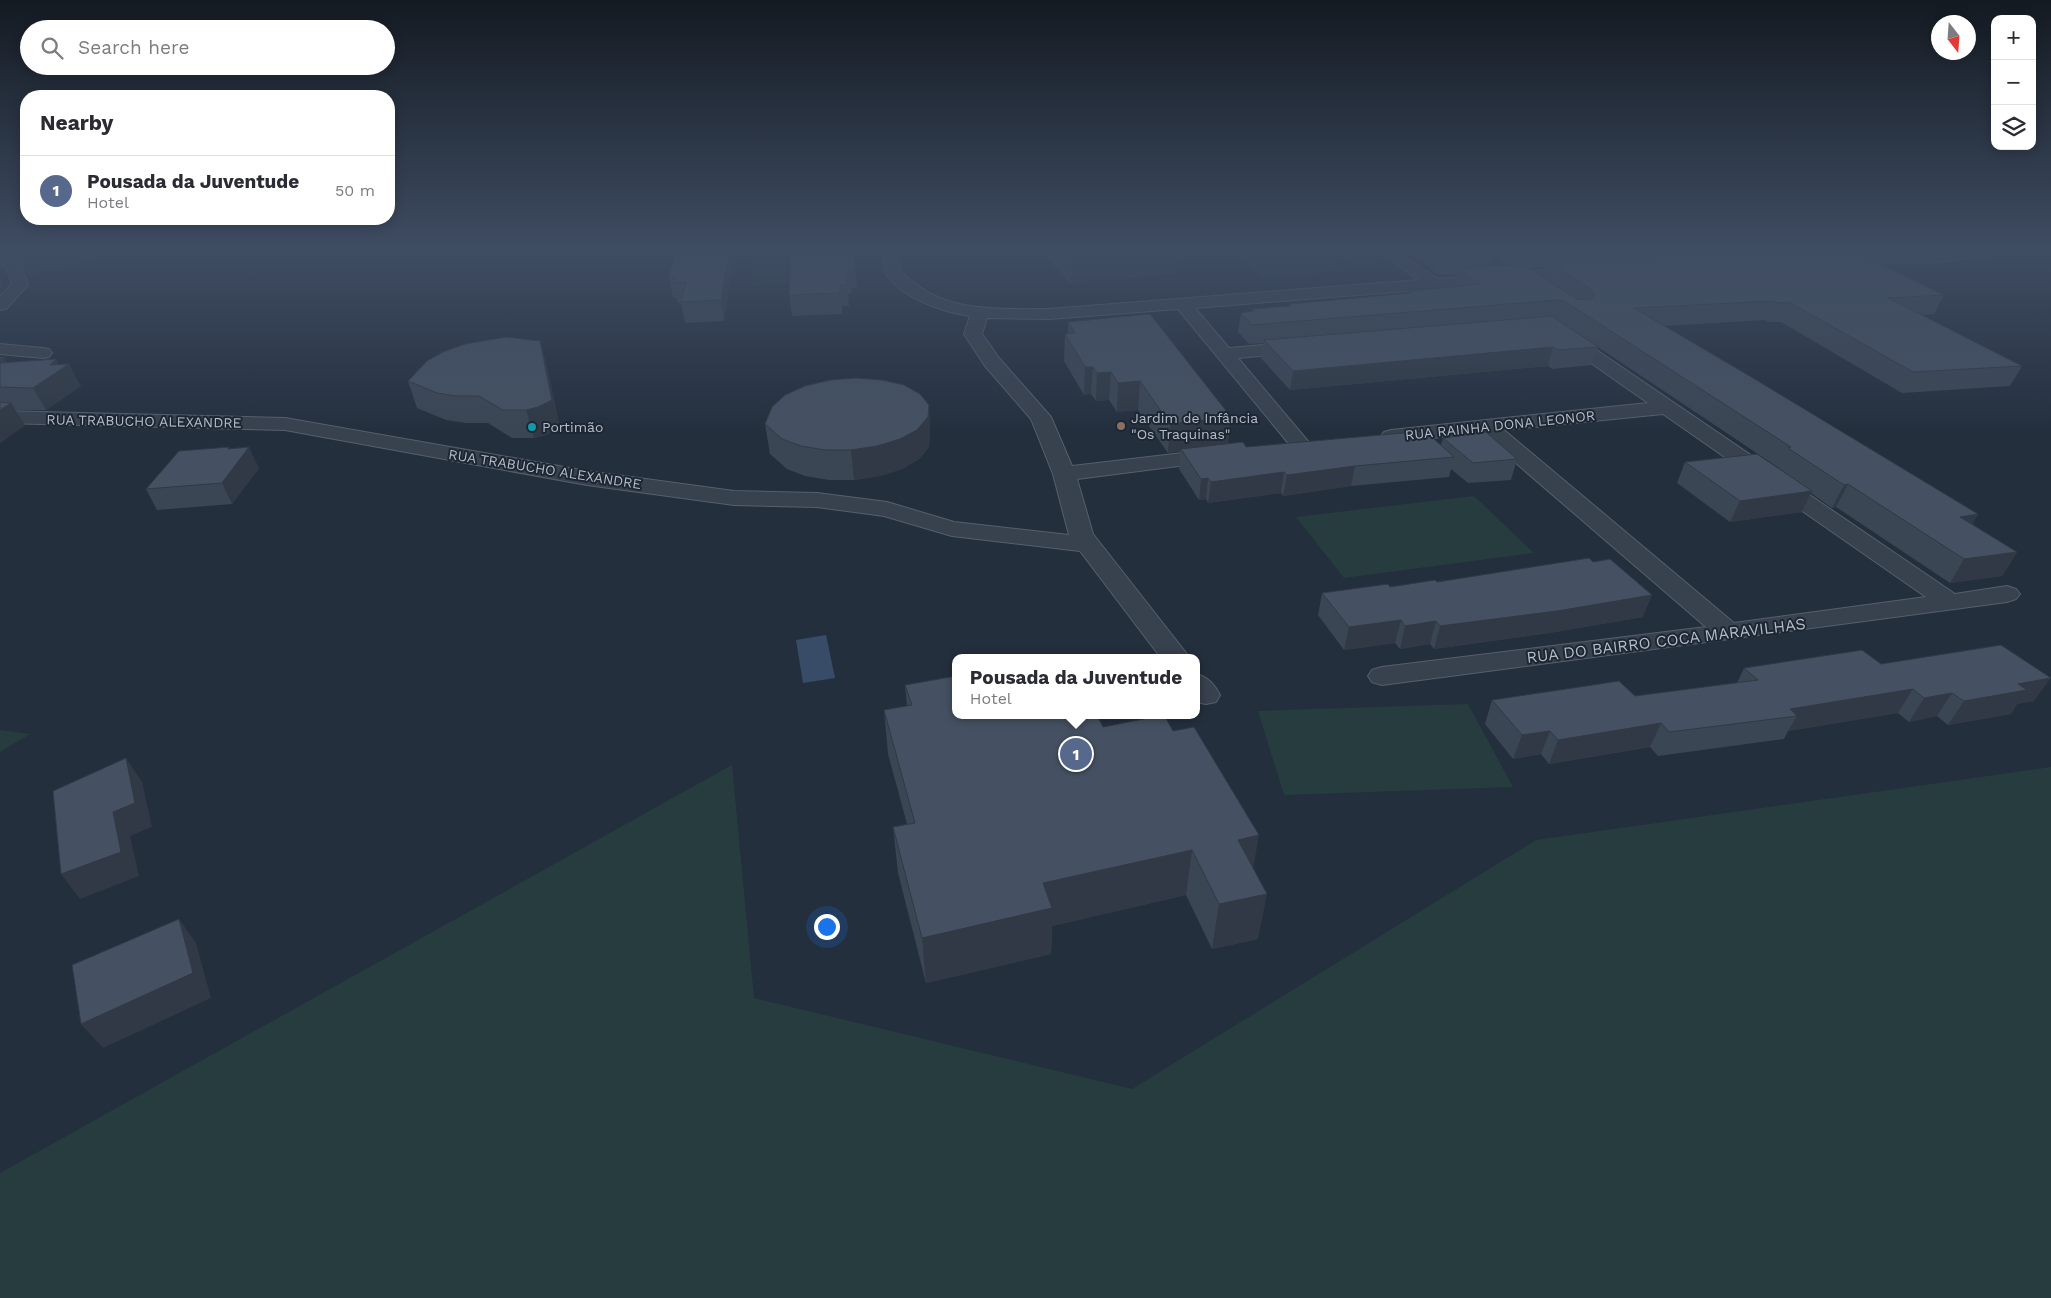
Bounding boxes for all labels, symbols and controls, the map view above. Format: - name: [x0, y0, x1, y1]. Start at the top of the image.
- north arrow: [1931, 15, 1976, 60]
- map controls: [1991, 15, 2036, 150]
- button: +: [1991, 15, 2036, 60]
- search box: [20, 20, 395, 75]
- icon: search: [38, 34, 66, 62]
- text: Search here: [78, 36, 189, 59]
- button: −: [1991, 60, 2036, 105]
- button: layers: [1991, 105, 2036, 150]
- text: Nearby: [40, 110, 113, 135]
- text: Pousada da Juventude: [87, 170, 299, 193]
- text: 1: [53, 181, 59, 200]
- text: 50 m: [335, 181, 375, 200]
- text: Hotel: [87, 193, 129, 212]
- street label: RUA RAINHA DONA LEONOR: [1404, 407, 1596, 443]
- place label: Jardim de Infância "Os Traquinas": [1131, 410, 1258, 442]
- street label: RUA TRABUCHO ALEXANDRE: [46, 411, 242, 431]
- place label: Portimão: [542, 419, 603, 435]
- marker: Jardim de Infância "Os Traquinas": [1115, 420, 1127, 432]
- marker: Portimão: [526, 421, 538, 433]
- street label: RUA TRABUCHO ALEXANDRE: [447, 446, 643, 492]
- street label: RUA DO BAIRRO COCA MARAVILHAS: [1525, 614, 1807, 667]
- popup: [952, 654, 1200, 719]
- text: Pousada da Juventude: [970, 666, 1182, 689]
- text: Hotel: [970, 689, 1012, 708]
- pin: 1: [1060, 735, 1092, 773]
- your location: [814, 914, 840, 940]

